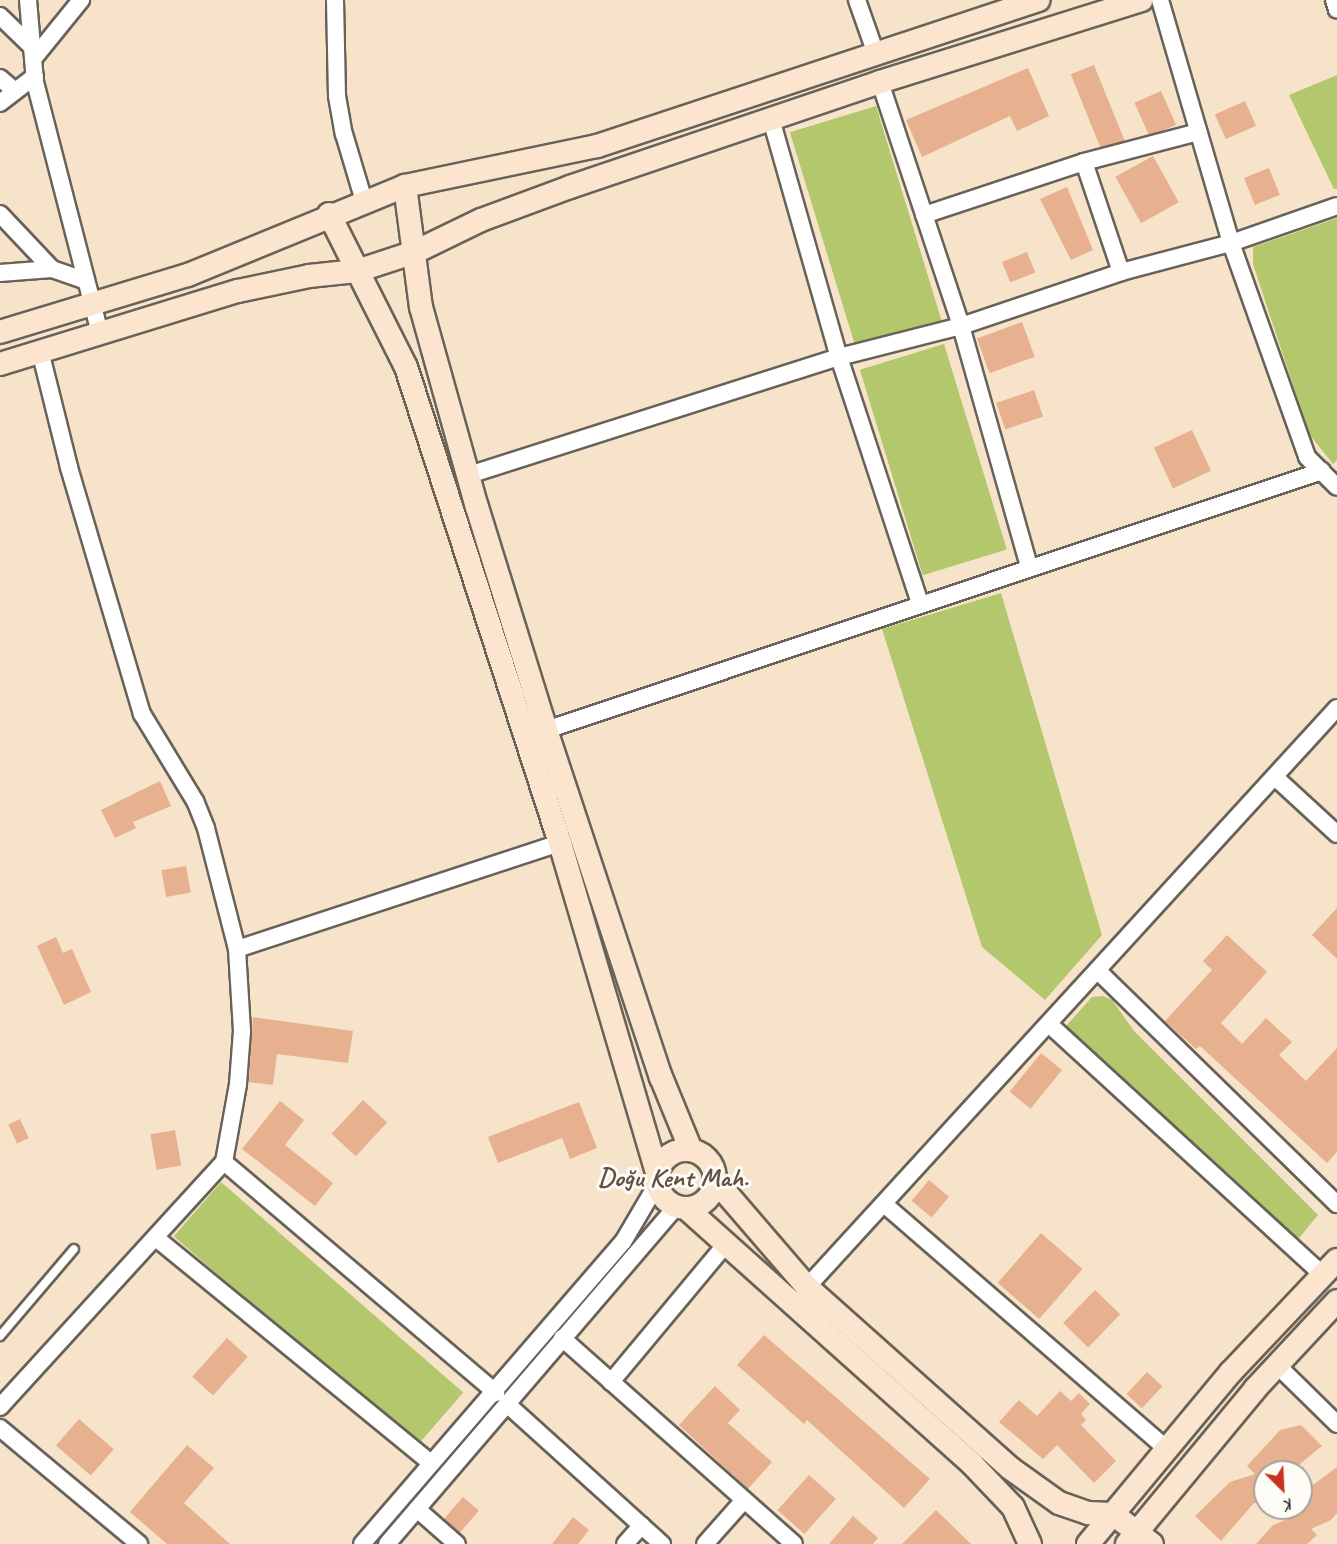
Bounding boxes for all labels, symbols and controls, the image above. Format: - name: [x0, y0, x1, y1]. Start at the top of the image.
- district label: Doğu Kent Mah.: [597, 1162, 749, 1194]
- north arrow: [1253, 1460, 1313, 1520]
- text: K: [1282, 1494, 1297, 1515]

